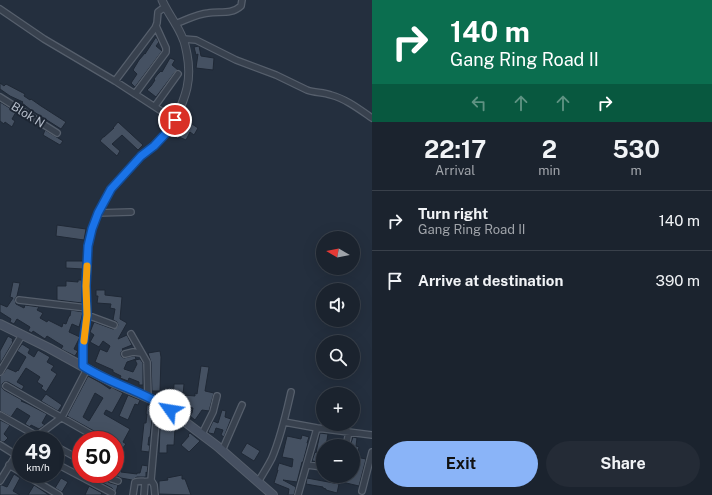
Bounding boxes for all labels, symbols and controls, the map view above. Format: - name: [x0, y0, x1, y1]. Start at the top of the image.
- text: 140 m: [450, 15, 530, 48]
- icon: right: [384, 16, 436, 68]
- text: Gang Ring Road II: [450, 49, 599, 70]
- icon: left: [468, 92, 490, 114]
- icon: ahead: [510, 92, 532, 114]
- icon: ahead: [552, 92, 574, 114]
- icon: right: [594, 92, 616, 114]
- street label: Blok N: [9, 99, 47, 131]
- pin: [158, 103, 192, 137]
- icon: arrive: [164, 109, 186, 131]
- text: 22:17: [424, 135, 486, 163]
- text: 2: [542, 135, 557, 163]
- text: 530: [612, 135, 660, 163]
- text: Arrival: [435, 163, 475, 178]
- text: min: [538, 163, 560, 178]
- text: m: [631, 163, 642, 178]
- text: Turn right: [418, 205, 488, 222]
- icon: right: [384, 210, 406, 232]
- text: 140 m: [659, 212, 700, 229]
- text: Gang Ring Road II: [418, 222, 526, 237]
- north arrow: [316, 231, 360, 275]
- map controls: [316, 231, 360, 483]
- icon: arrive: [384, 270, 406, 292]
- text: Arrive at destination: [418, 272, 563, 289]
- text: 390 m: [656, 272, 700, 289]
- button: sound: [316, 283, 360, 327]
- button: search: [316, 335, 360, 379]
- button: +: [316, 387, 360, 431]
- position arrow: [149, 389, 191, 431]
- speed limit sign: 50: [72, 431, 124, 483]
- button: −: [316, 439, 360, 483]
- text: 49: [25, 440, 51, 464]
- button: Exit: [384, 441, 538, 487]
- button: Share: [546, 441, 700, 487]
- text: km/h: [26, 461, 50, 473]

